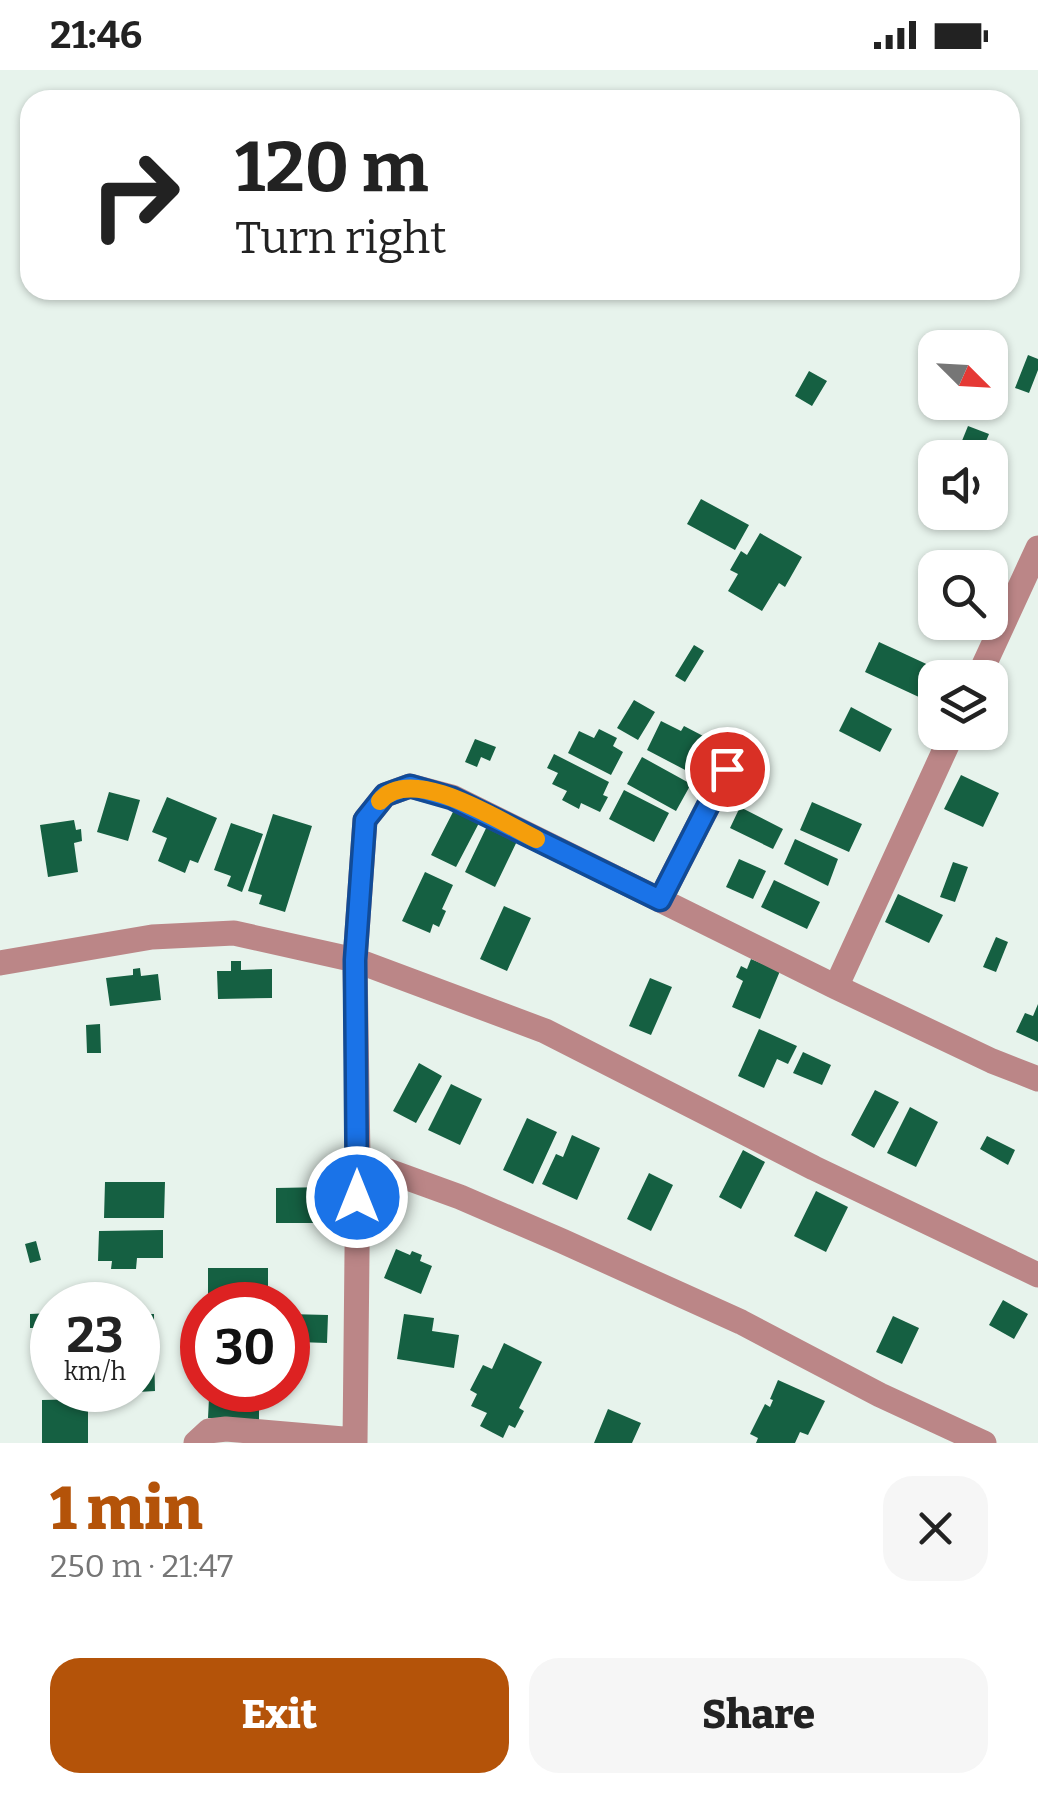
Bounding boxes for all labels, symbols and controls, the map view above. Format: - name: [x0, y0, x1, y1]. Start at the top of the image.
- text: 21:46: [50, 12, 142, 58]
- text: 120 m: [235, 126, 428, 210]
- icon: right: [70, 130, 200, 260]
- text: Turn right: [235, 211, 447, 265]
- north arrow: [918, 330, 1008, 420]
- map controls: [918, 330, 1008, 750]
- button: sound: [918, 440, 1008, 530]
- button: search: [918, 550, 1008, 640]
- button: layers: [918, 660, 1008, 750]
- pin: [685, 727, 770, 812]
- icon: arrive: [700, 742, 755, 797]
- position arrow: [305, 1145, 409, 1249]
- speed limit sign: 30: [180, 1282, 310, 1412]
- text: 23: [67, 1305, 123, 1365]
- text: km/h: [64, 1357, 126, 1387]
- text: 1 min: [50, 1473, 203, 1545]
- button: close: [883, 1476, 988, 1581]
- text: 250 m · 21:47: [50, 1547, 233, 1585]
- button: Exit: [50, 1658, 509, 1773]
- button: Share: [529, 1658, 988, 1773]

